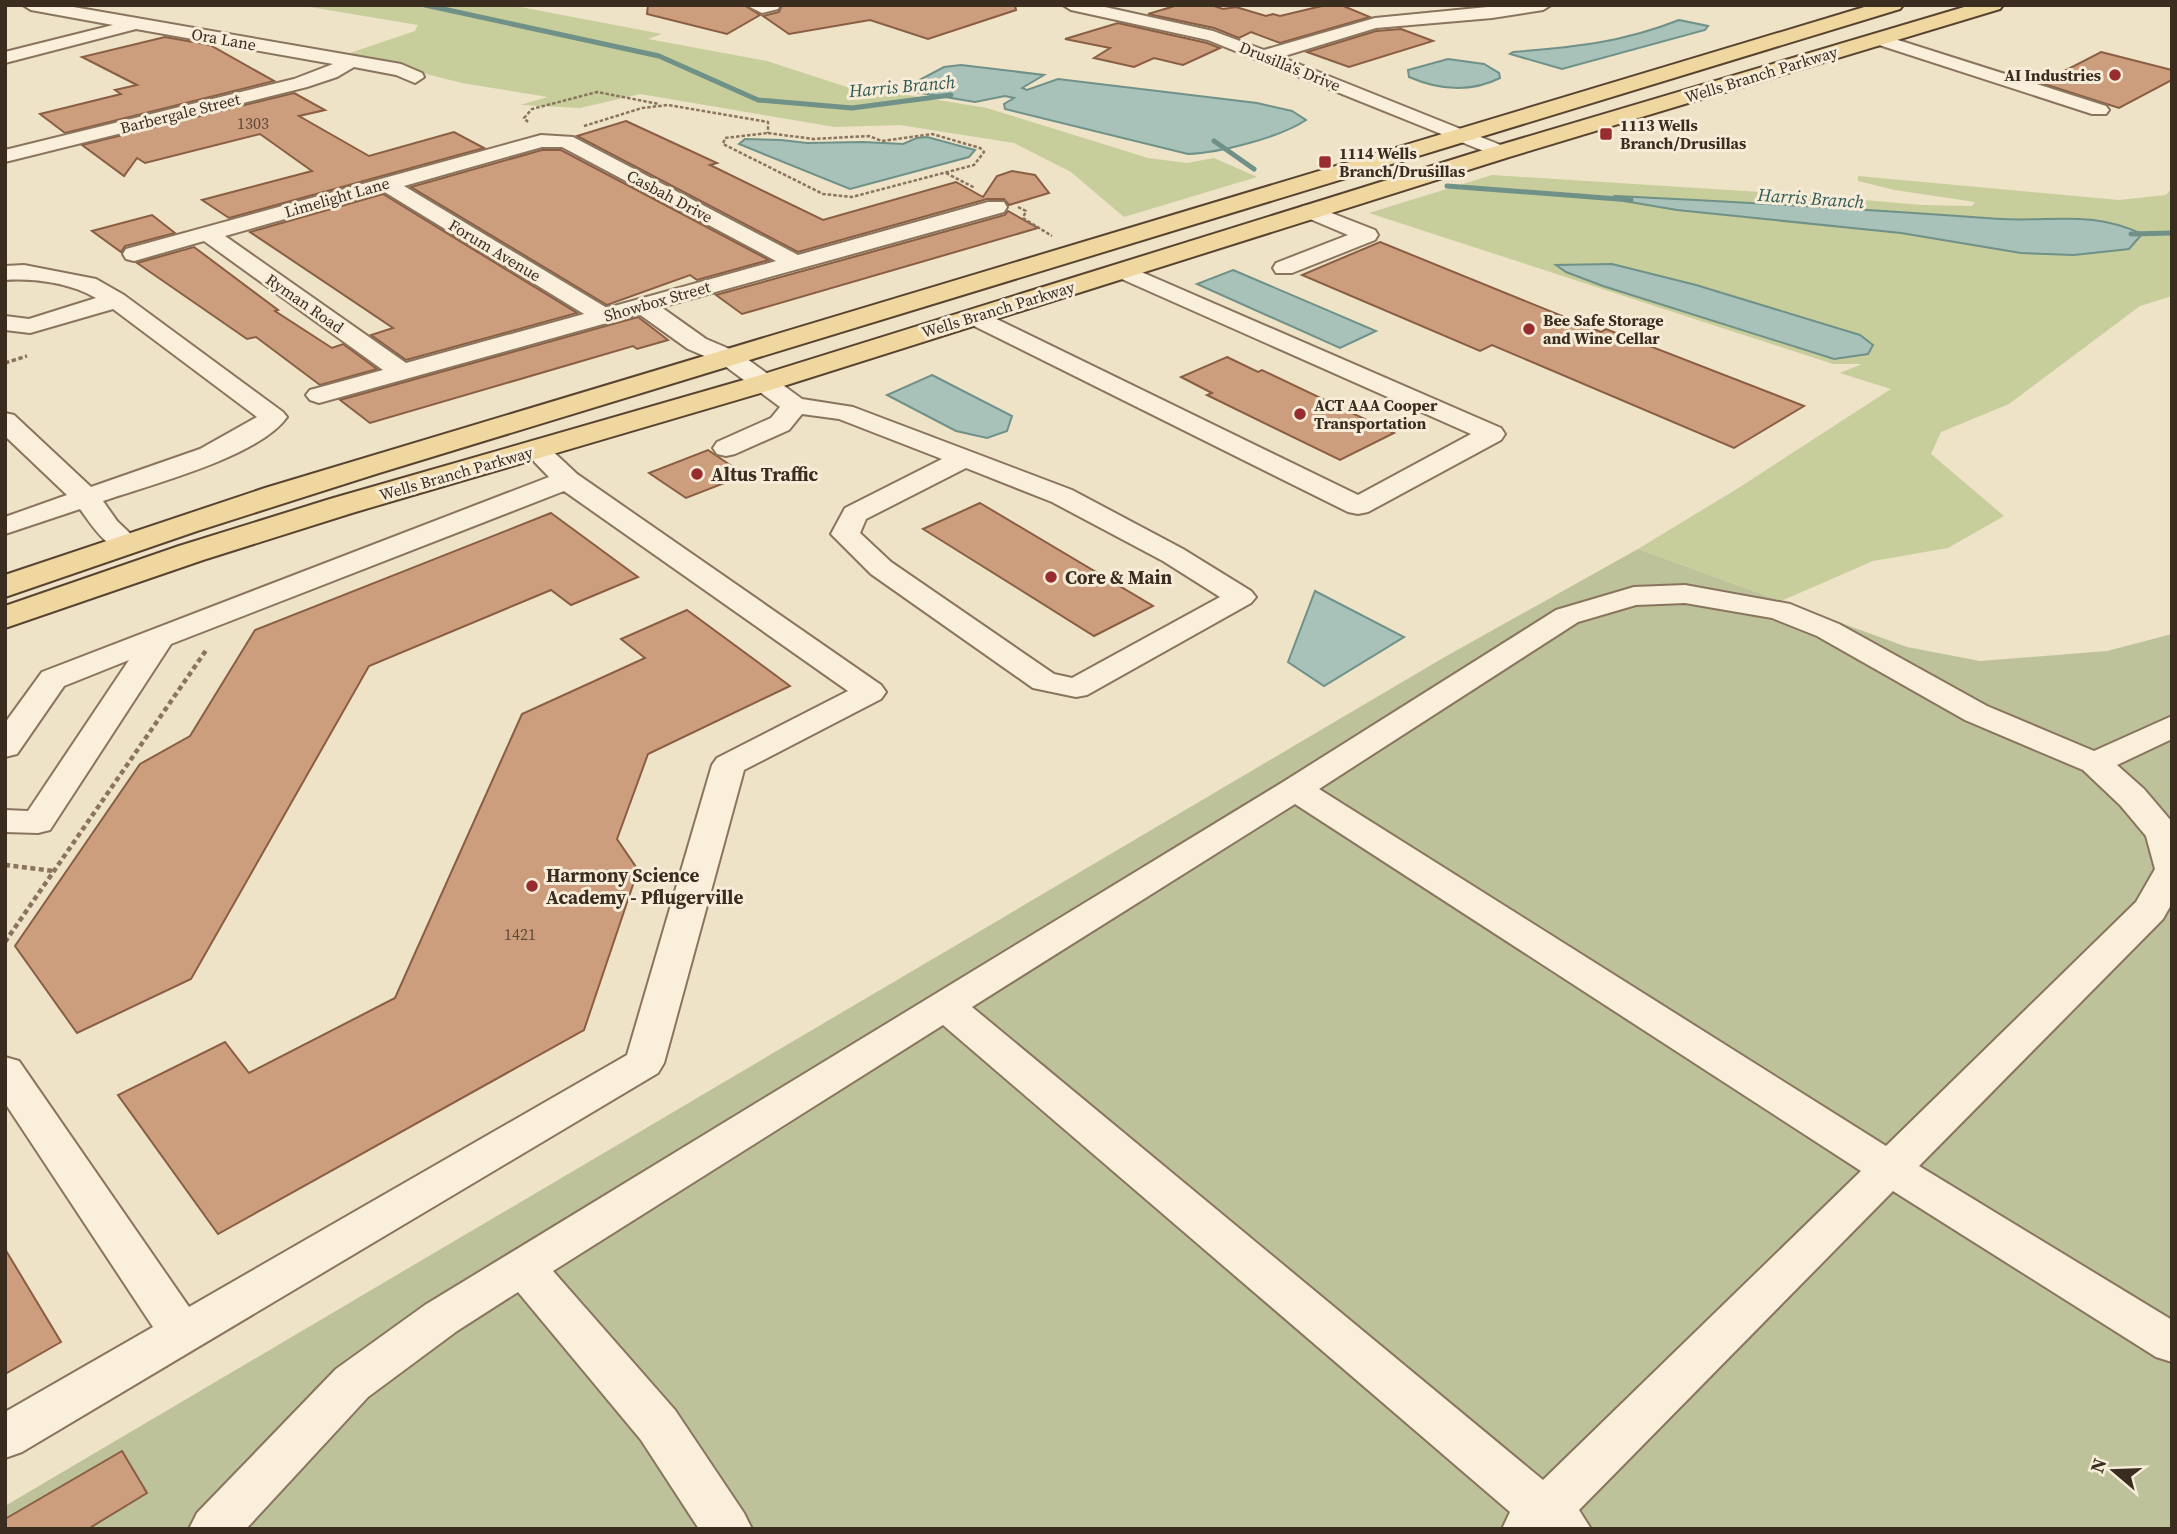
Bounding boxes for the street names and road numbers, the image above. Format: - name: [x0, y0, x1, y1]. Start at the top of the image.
- street label: Ora Lane: [190, 23, 258, 55]
- street label: Drusilla's Drive: [1236, 36, 1344, 96]
- street label: Wells Branch Parkway: [1682, 40, 1841, 108]
- street label: Barbergale Street: [118, 87, 243, 139]
- street label: Casbah Drive: [623, 164, 717, 228]
- street label: Limelight Lane: [282, 171, 392, 223]
- street label: Forum Avenue: [445, 214, 545, 286]
- street label: Ryman Road: [262, 268, 348, 338]
- street label: Showbox Street: [601, 275, 713, 327]
- street label: Wells Branch Parkway: [919, 275, 1078, 343]
- street label: Wells Branch Parkway: [377, 440, 536, 505]

